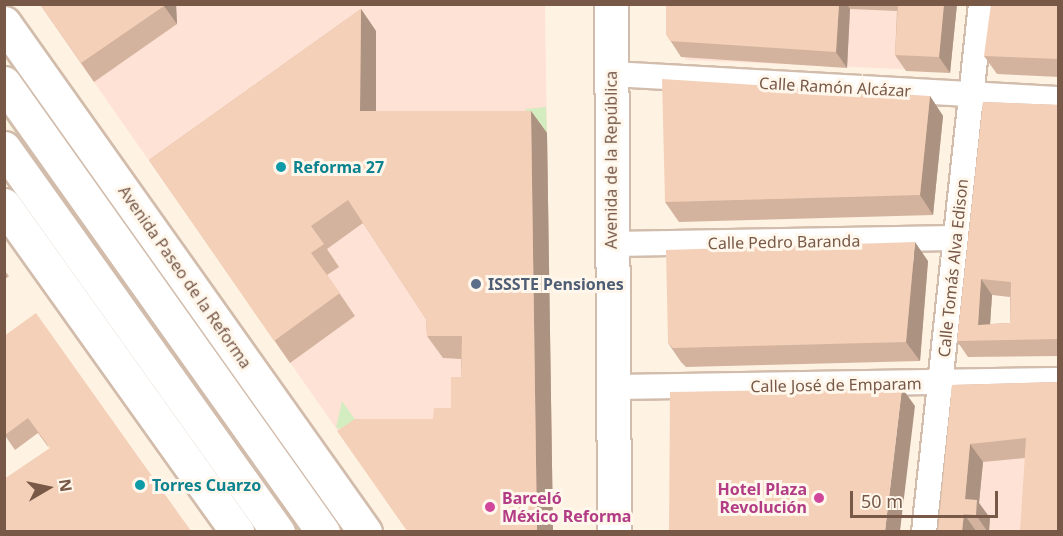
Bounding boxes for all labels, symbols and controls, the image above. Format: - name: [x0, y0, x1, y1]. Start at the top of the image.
- street label: Avenida de la República: [601, 71, 621, 249]
- street label: Calle Ramón Alcázar: [758, 73, 912, 101]
- place label: Reforma 27: [293, 157, 384, 177]
- marker: Reforma 27: [274, 160, 288, 174]
- street label: Calle Tomás Alva Edison: [934, 178, 972, 358]
- street label: Avenida Paseo de la Reforma: [114, 182, 256, 372]
- street label: Calle Pedro Baranda: [708, 231, 860, 253]
- place label: ISSSTE Pensiones: [488, 274, 624, 294]
- marker: ISSSTE Pensiones: [469, 277, 483, 291]
- street label: Calle José de Emparam: [750, 374, 922, 396]
- north arrow: [18, 458, 78, 518]
- place label: Torres Cuarzo: [152, 475, 261, 495]
- text: N: [54, 477, 78, 493]
- marker: Torres Cuarzo: [133, 478, 147, 492]
- place label: Hotel Plaza Revolución: [718, 479, 807, 517]
- scale bar: [853, 479, 1002, 517]
- place label: Barceló México Reforma: [502, 488, 631, 526]
- text: 50 m: [861, 489, 903, 513]
- marker: Hotel Plaza Revolución: [812, 491, 826, 505]
- marker: Barceló México Reforma: [483, 500, 497, 514]

